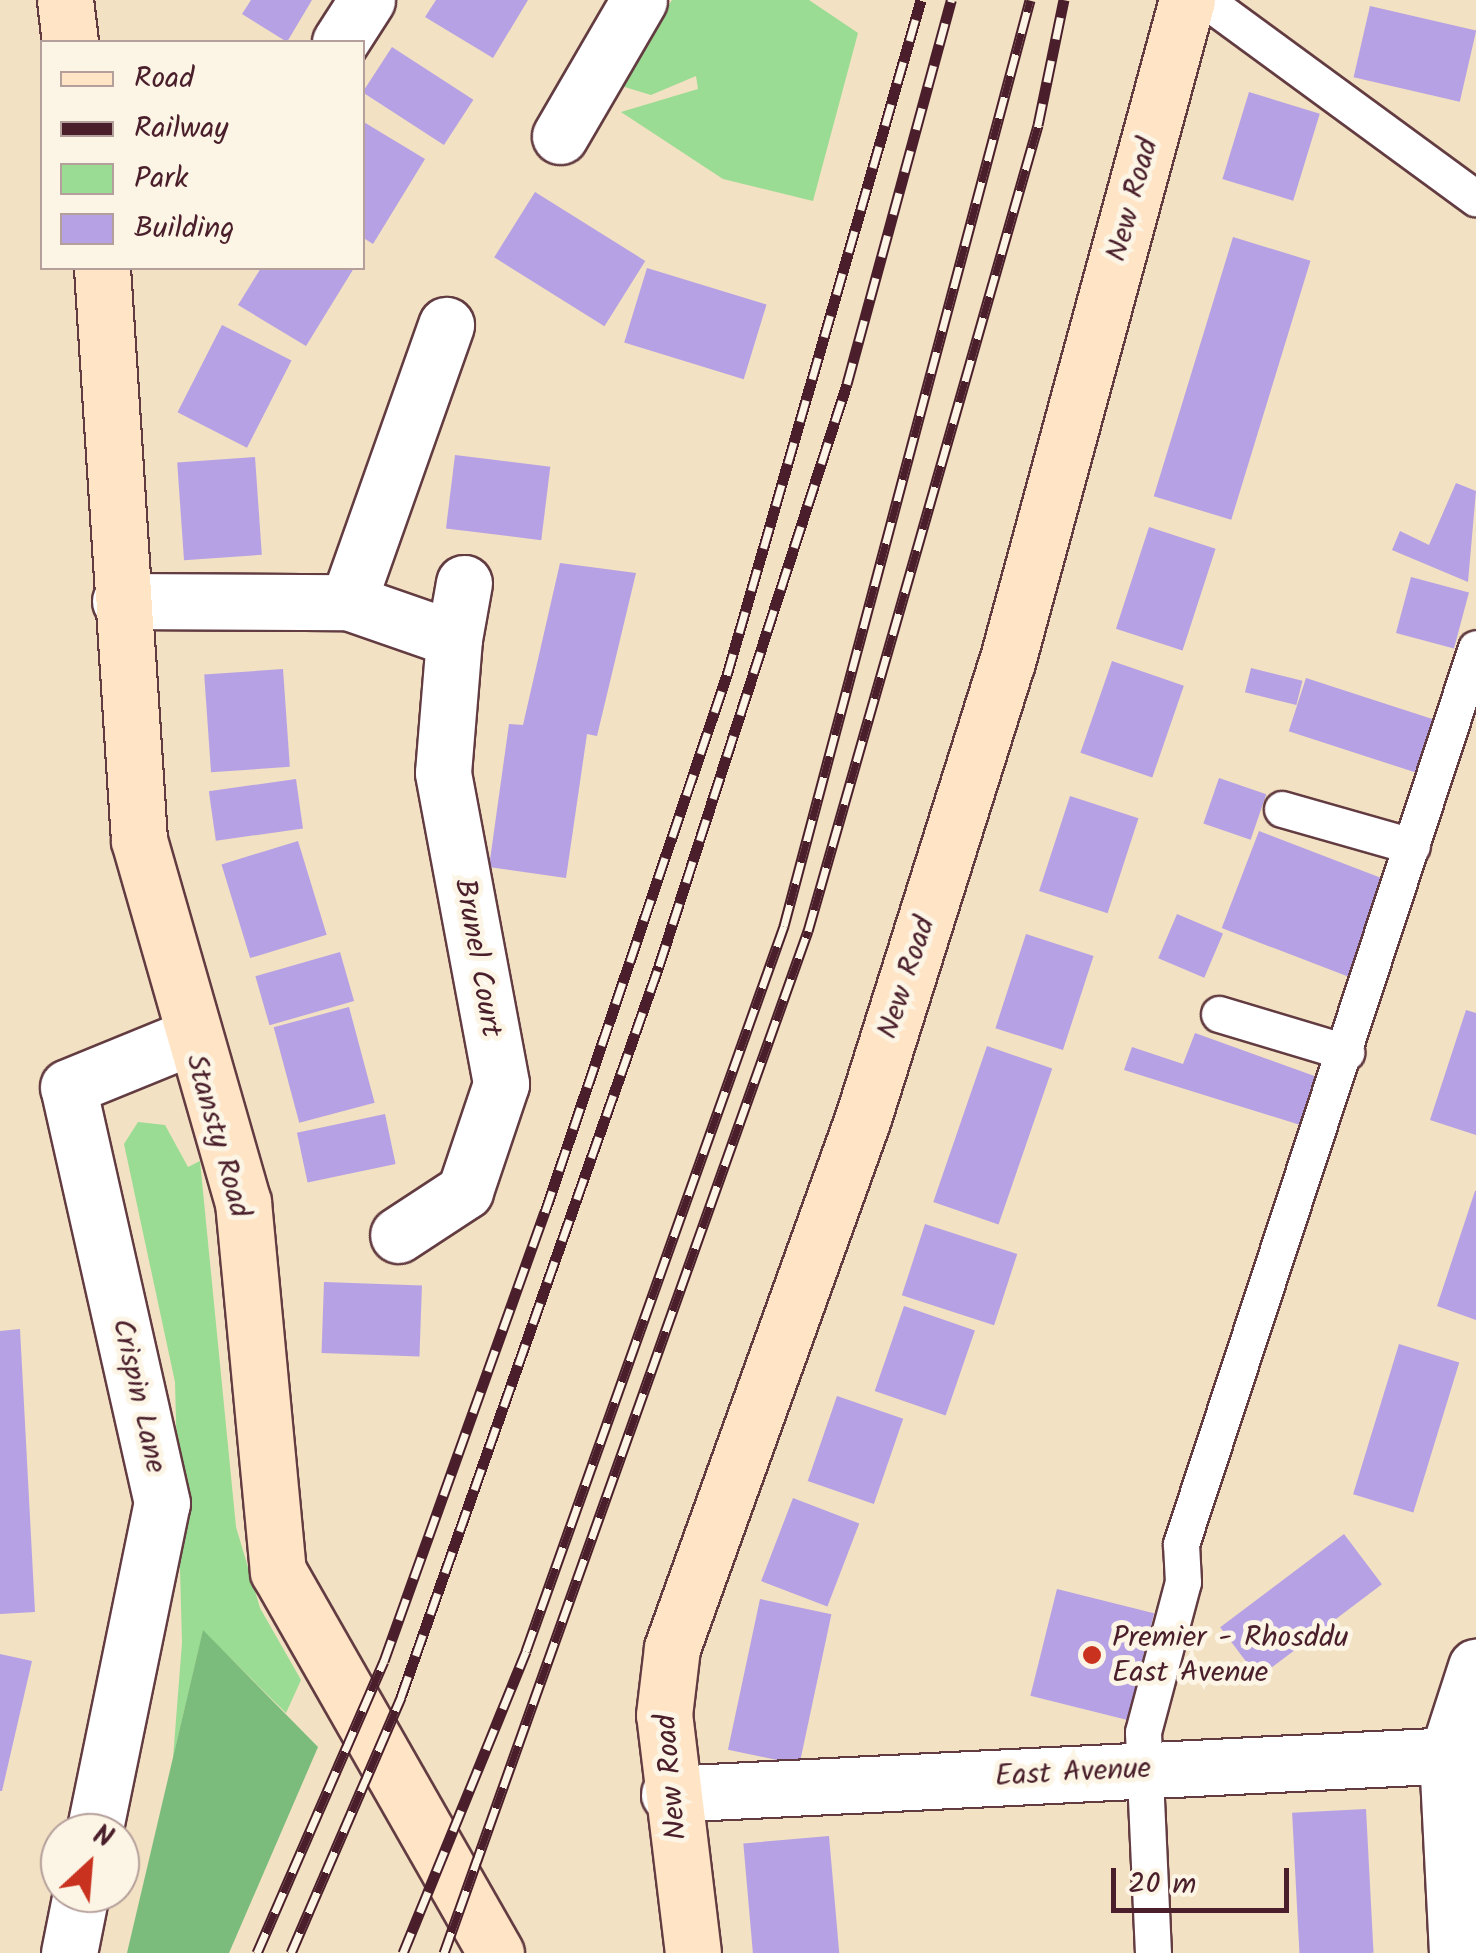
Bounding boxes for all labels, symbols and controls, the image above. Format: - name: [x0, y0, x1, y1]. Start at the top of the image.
- legend: [40, 40, 365, 270]
- text: Road: [134, 55, 194, 103]
- text: Railway: [134, 105, 228, 153]
- street label: New Road: [1099, 134, 1167, 266]
- text: Park: [134, 155, 188, 203]
- text: Building: [134, 205, 234, 253]
- street label: Brunel Court: [445, 876, 509, 1040]
- street label: New Road: [870, 912, 944, 1044]
- street label: Stansty Road: [177, 1050, 257, 1222]
- street label: Crispin Lane: [103, 1315, 173, 1477]
- place label: Premier - Rhosddu East Avenue: [1112, 1620, 1348, 1690]
- marker: Premier - Rhosddu East Avenue: [1081, 1644, 1103, 1666]
- street label: New Road: [649, 1713, 695, 1841]
- street label: East Avenue: [994, 1751, 1152, 1795]
- north arrow: [40, 1813, 140, 1913]
- text: N: [85, 1813, 120, 1861]
- scale bar: [1116, 1848, 1294, 1910]
- text: 20 m: [1128, 1861, 1196, 1909]

